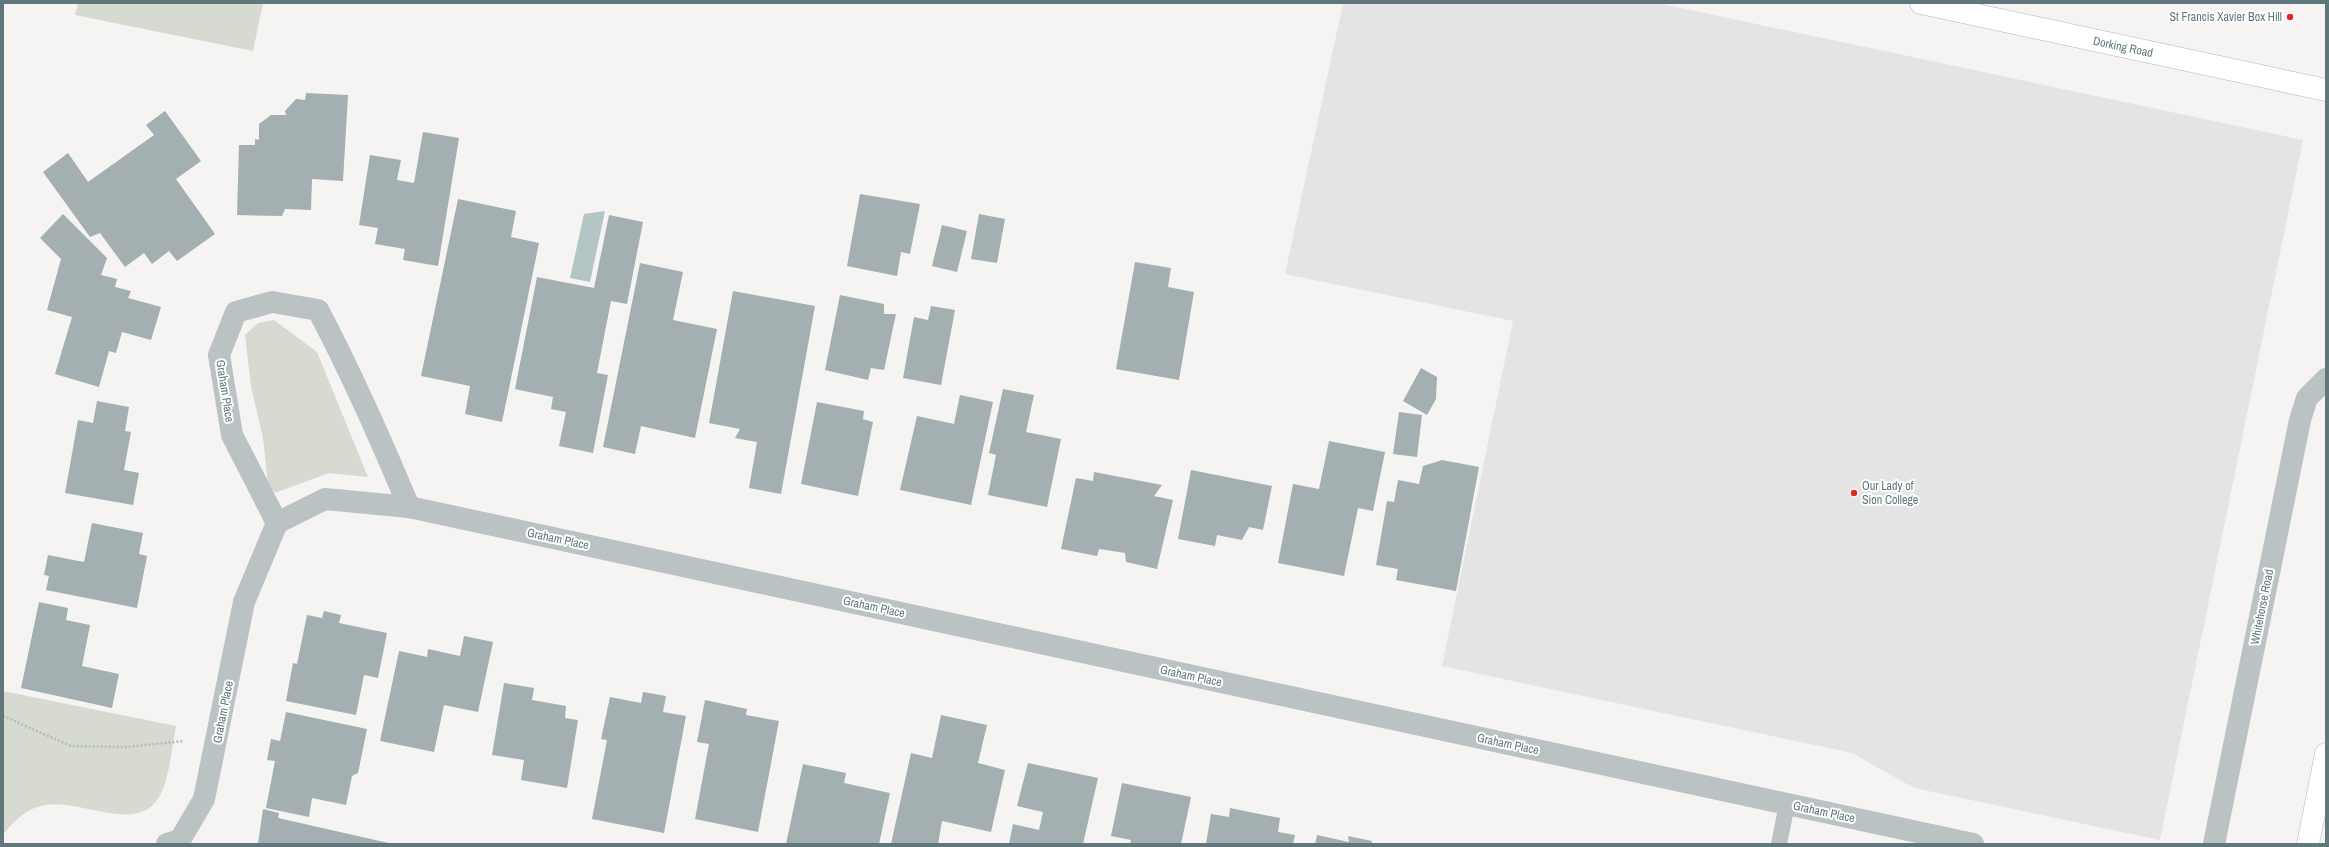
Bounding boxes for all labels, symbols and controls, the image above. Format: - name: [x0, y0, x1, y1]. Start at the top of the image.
- place label: St Francis Xavier Box Hill: [2169, 9, 2282, 25]
- marker: St Francis Xavier Box Hill: [2285, 12, 2295, 22]
- street label: Dorking Road: [2092, 33, 2154, 61]
- street label: Graham Place: [212, 359, 238, 423]
- place label: Our Lady of Sion College: [1862, 478, 1918, 508]
- marker: Our Lady of Sion College: [1849, 488, 1859, 498]
- street label: Graham Place: [526, 525, 590, 553]
- street label: Whitehorse Road: [2247, 568, 2277, 646]
- street label: Graham Place: [842, 593, 906, 621]
- street label: Graham Place: [1159, 662, 1223, 690]
- street label: Graham Place: [209, 680, 237, 744]
- street label: Graham Place: [1476, 730, 1540, 758]
- street label: Graham Place: [1792, 798, 1856, 826]

